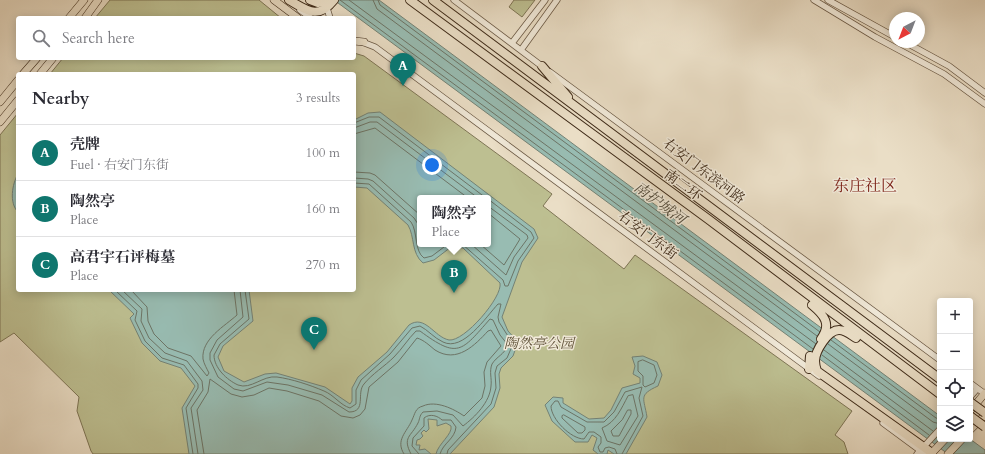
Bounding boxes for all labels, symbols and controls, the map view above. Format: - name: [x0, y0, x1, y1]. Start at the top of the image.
- north arrow: [889, 12, 925, 48]
- search box: [16, 16, 356, 60]
- icon: search: [30, 27, 52, 49]
- text: Search here: [62, 28, 135, 48]
- pin: A: [390, 53, 416, 86]
- text: Nearby: [32, 87, 89, 110]
- text: 3 results: [296, 89, 340, 107]
- text: 壳牌: [70, 134, 100, 154]
- street label: 右安门东滨河路: [659, 134, 749, 208]
- text: A: [40, 144, 50, 162]
- text: 100 m: [306, 144, 340, 162]
- your location: [422, 155, 442, 175]
- text: Fuel · 右安门东街: [70, 156, 169, 174]
- street label: 南二环: [660, 165, 706, 205]
- district label: 东庄社区: [833, 175, 897, 197]
- water label: 南护城河: [630, 177, 692, 231]
- text: 陶然亭: [70, 191, 115, 211]
- popup: [417, 195, 491, 247]
- text: B: [40, 200, 50, 218]
- text: 160 m: [306, 200, 340, 218]
- text: 陶然亭: [431, 203, 477, 223]
- street label: 右安门东街: [614, 206, 682, 264]
- text: Place: [70, 211, 98, 229]
- text: Place: [431, 223, 460, 241]
- text: 高君宇石评梅墓: [70, 247, 175, 267]
- text: C: [40, 256, 50, 274]
- text: 270 m: [306, 256, 340, 274]
- pin: B: [441, 260, 467, 293]
- text: Place: [70, 267, 98, 285]
- map controls: [937, 298, 973, 442]
- button: +: [937, 298, 973, 334]
- pin: C: [301, 317, 327, 350]
- park label: 陶然亭公园: [504, 334, 576, 353]
- button: −: [937, 334, 973, 370]
- button: locate: [937, 370, 973, 406]
- button: layers: [937, 406, 973, 442]

